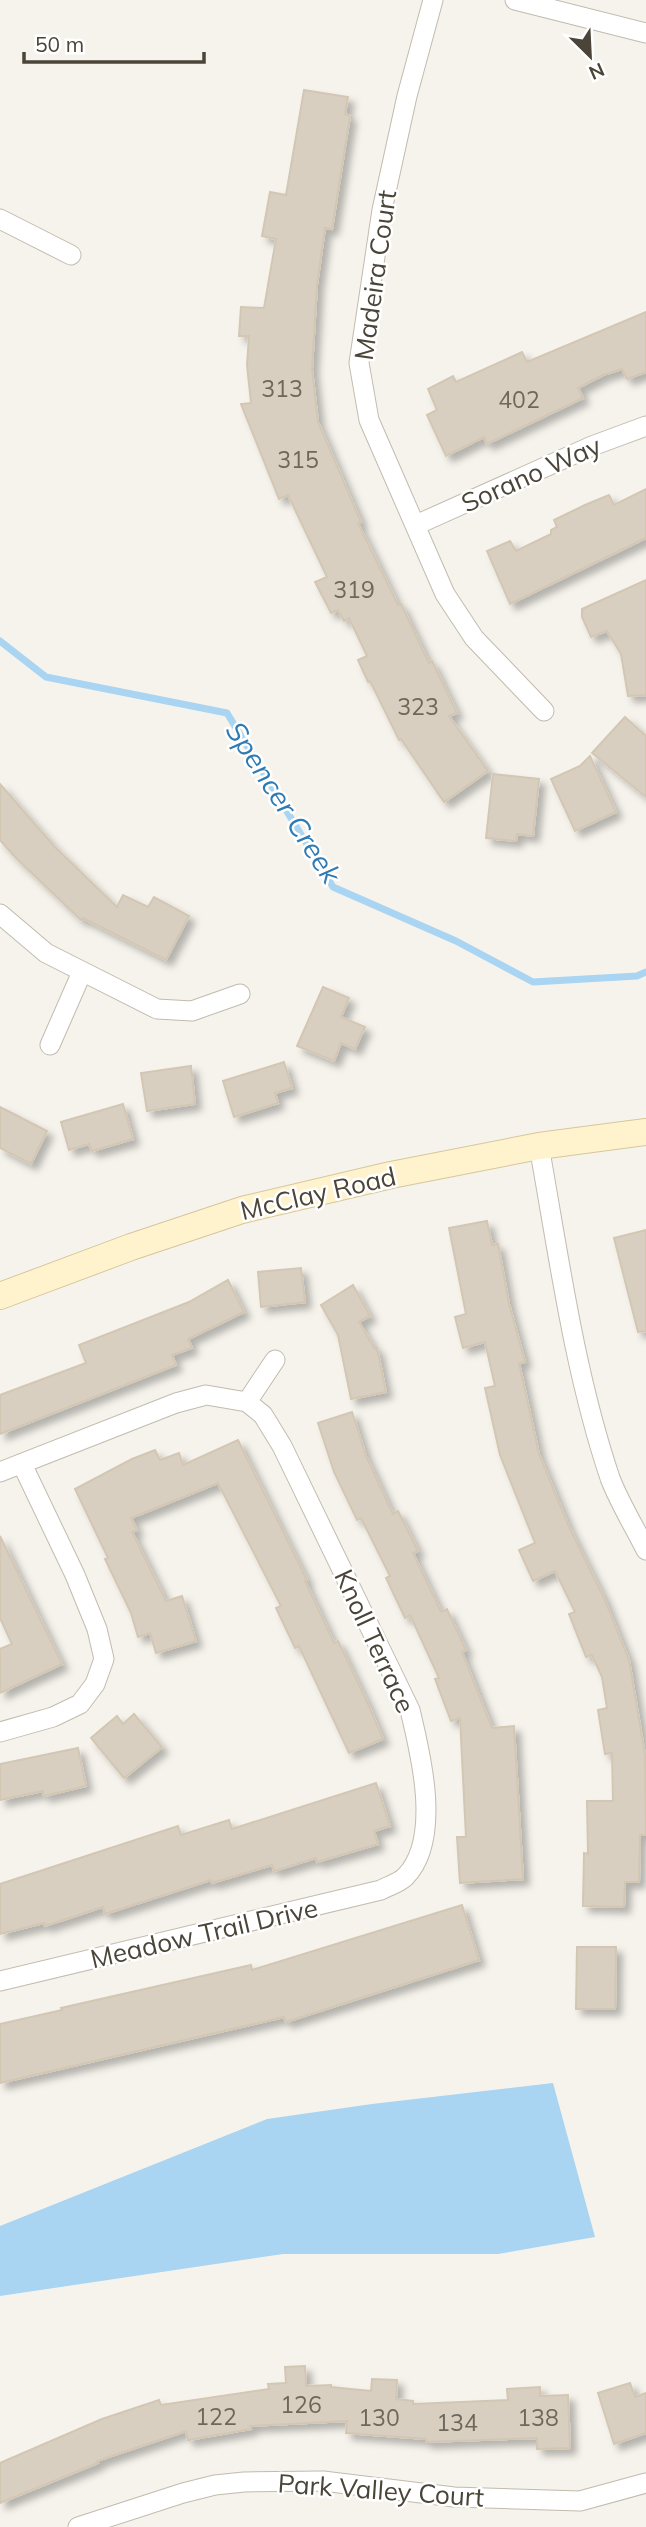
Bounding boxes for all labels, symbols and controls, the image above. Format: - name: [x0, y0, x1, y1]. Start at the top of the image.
- scale bar: [24, 21, 205, 65]
- north arrow: [555, 21, 625, 91]
- text: 50 m: [35, 31, 84, 57]
- text: N: [585, 58, 608, 85]
- street label: Madeira Court: [347, 188, 403, 362]
- house number: 313: [261, 374, 303, 403]
- house number: 402: [498, 385, 540, 414]
- street label: Sorano Way: [456, 428, 606, 519]
- house number: 315: [277, 445, 319, 474]
- house number: 319: [333, 575, 375, 604]
- house number: 323: [397, 692, 439, 721]
- water label: Spencer Creek: [219, 714, 350, 891]
- street label: McClay Road: [237, 1159, 399, 1227]
- street label: Knoll Terrace: [327, 1564, 423, 1718]
- street label: Meadow Trail Drive: [87, 1891, 321, 1975]
- house number: 126: [280, 2390, 322, 2419]
- house number: 122: [195, 2402, 237, 2431]
- house number: 130: [358, 2403, 400, 2432]
- house number: 138: [517, 2403, 559, 2432]
- house number: 134: [436, 2408, 478, 2437]
- street label: Park Valley Court: [277, 2466, 485, 2514]

